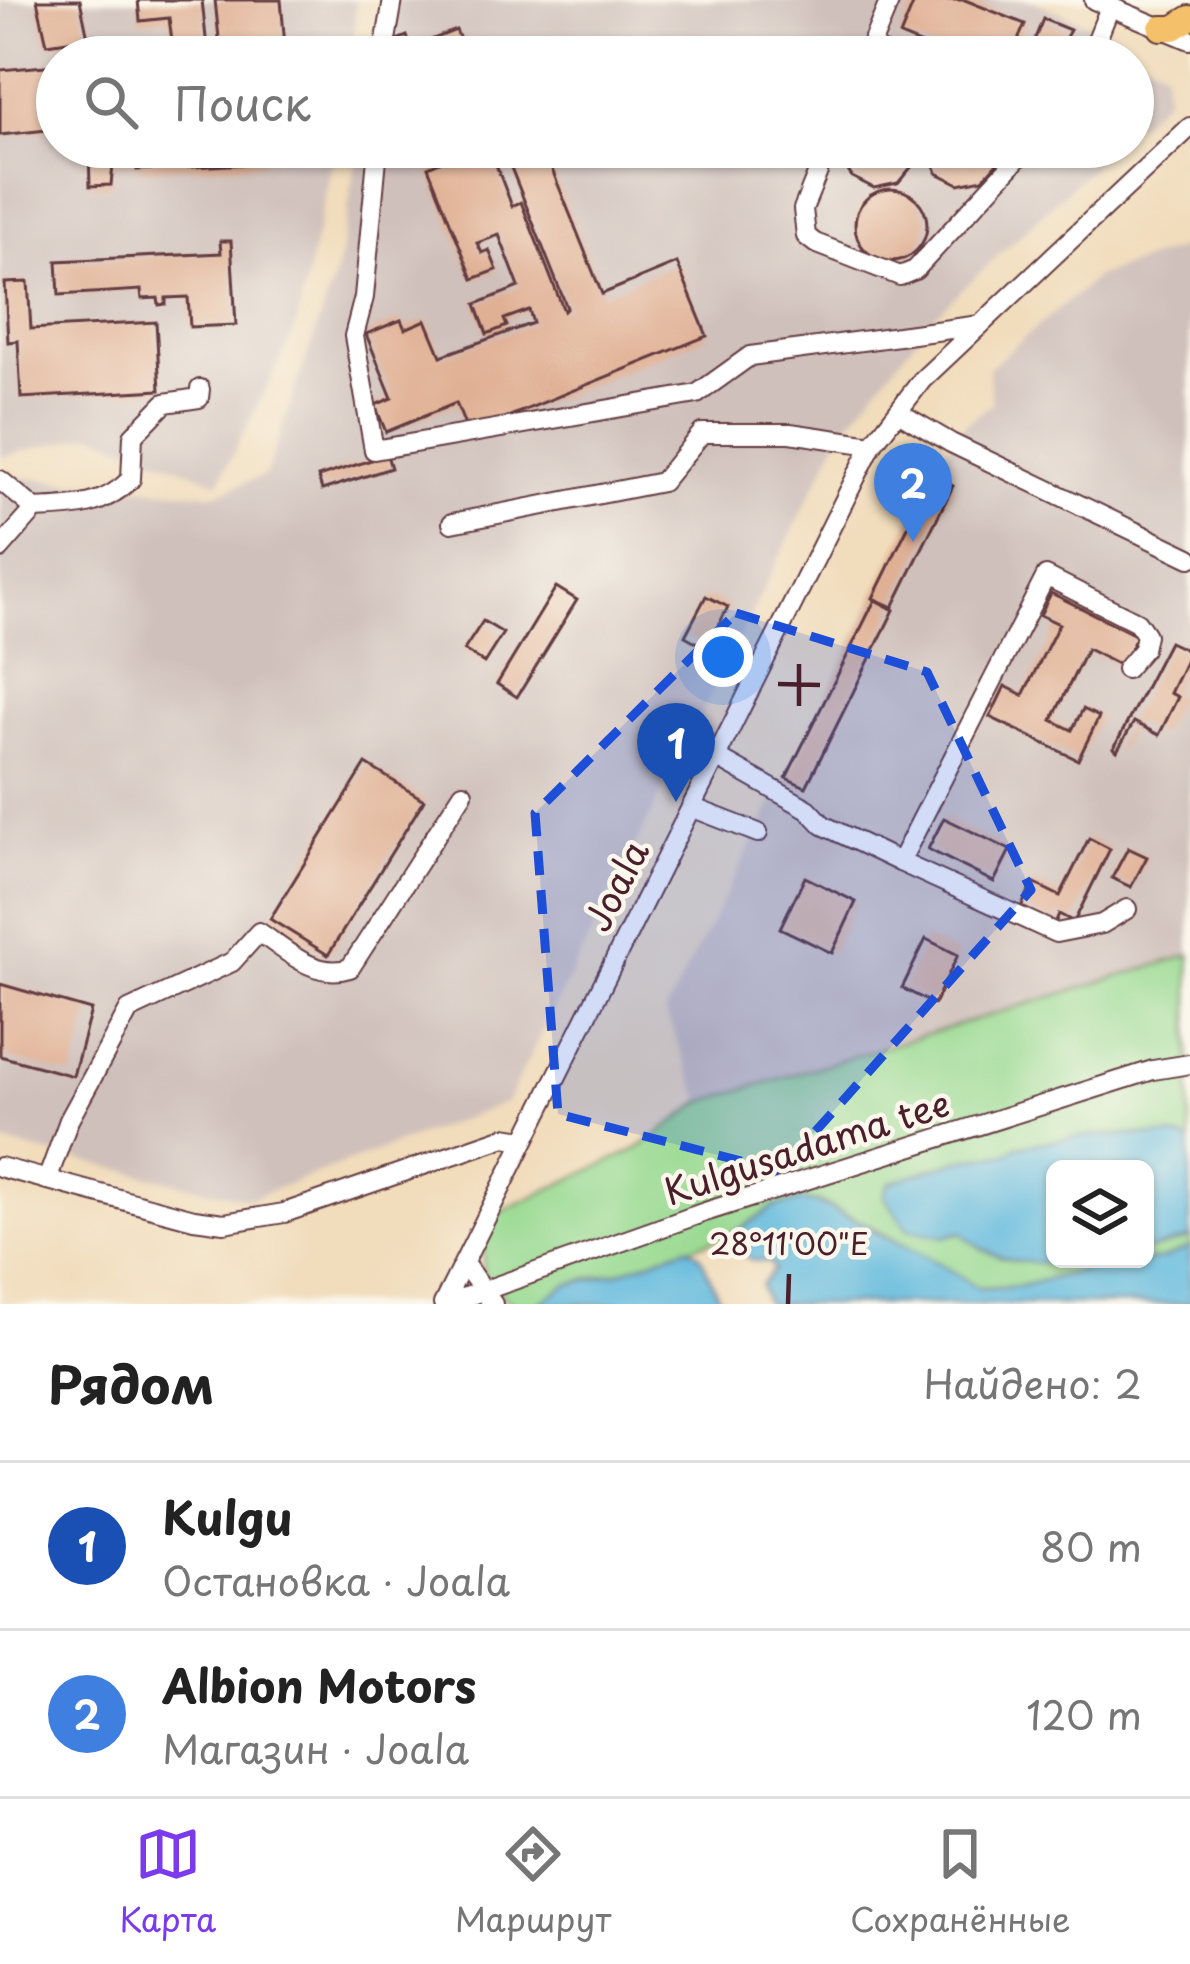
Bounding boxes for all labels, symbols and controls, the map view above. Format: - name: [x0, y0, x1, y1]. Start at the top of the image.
- search box: [36, 36, 1154, 168]
- text: Поиск: [174, 68, 311, 136]
- icon: search: [78, 69, 144, 135]
- pin: 2: [874, 443, 952, 542]
- your location: [693, 627, 753, 687]
- pin: 1: [637, 703, 715, 802]
- street label: Joala: [569, 830, 661, 940]
- street label: Kulgusadama tee: [656, 1074, 956, 1218]
- map controls: [1046, 1160, 1154, 1268]
- button: layers: [1046, 1160, 1154, 1268]
- text: 28°11'00"E: [709, 1220, 869, 1265]
- text: Рядом: [48, 1344, 214, 1421]
- text: Найдено: 2: [923, 1353, 1142, 1412]
- text: Kulgu: [162, 1482, 293, 1550]
- text: 1: [78, 1516, 96, 1575]
- text: 80 m: [1040, 1516, 1142, 1575]
- text: Остановка · Joala: [162, 1550, 510, 1609]
- text: Albion Motors: [162, 1650, 476, 1718]
- text: 2: [73, 1684, 101, 1743]
- text: 120 m: [1026, 1684, 1142, 1743]
- text: Магазин · Joala: [162, 1718, 469, 1777]
- tab: Карта: [119, 1821, 216, 1943]
- tab: Маршрут: [455, 1821, 611, 1943]
- tab: Сохранённые: [850, 1821, 1071, 1943]

